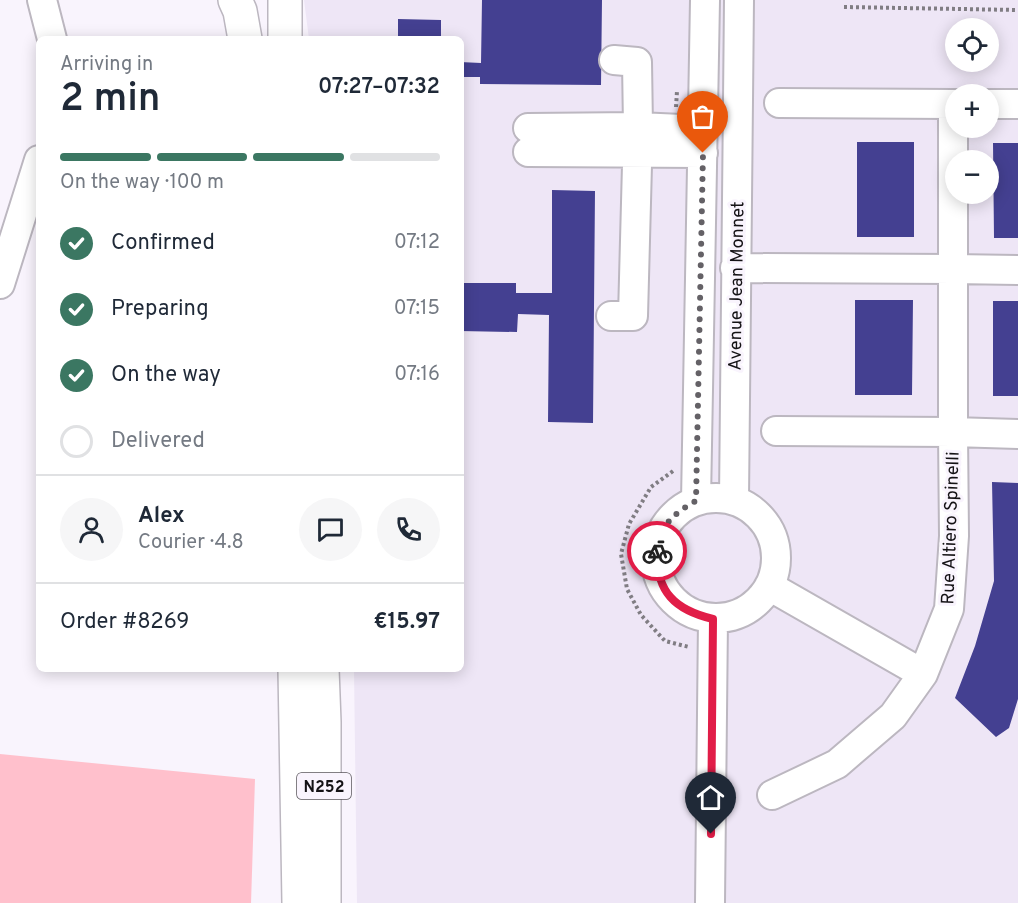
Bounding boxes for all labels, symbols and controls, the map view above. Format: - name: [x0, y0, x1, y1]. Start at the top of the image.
- map controls: [945, 18, 999, 204]
- button: locate: [945, 18, 999, 72]
- text: Arriving in: [60, 52, 153, 78]
- text: 07:27–07:32: [318, 74, 440, 101]
- text: 2 min: [60, 76, 161, 125]
- button: +: [945, 84, 999, 138]
- pin: [677, 91, 728, 153]
- icon: bag: [686, 100, 719, 133]
- button: −: [945, 150, 999, 204]
- text: On the way · 100 m: [60, 170, 224, 196]
- street label: Avenue Jean Monnet: [725, 201, 750, 371]
- icon: check: [60, 227, 93, 260]
- text: Confirmed: [111, 230, 215, 257]
- text: 07:12: [394, 230, 440, 256]
- icon: check: [60, 293, 93, 326]
- text: Preparing: [111, 296, 209, 323]
- text: 07:15: [394, 296, 440, 322]
- icon: check: [60, 359, 93, 392]
- text: On the way: [111, 362, 221, 389]
- text: 07:16: [394, 362, 440, 388]
- text: Delivered: [111, 428, 205, 455]
- street label: Rue Altiero Spinelli: [937, 451, 966, 605]
- button: person: [60, 498, 123, 561]
- button: chat: [299, 498, 362, 561]
- button: phone: [377, 498, 440, 561]
- text: Alex: [138, 503, 185, 530]
- courier: [627, 521, 687, 581]
- text: Courier · 4.8: [138, 530, 244, 556]
- icon: bike: [641, 535, 674, 568]
- text: Order #8269: [60, 609, 189, 636]
- text: €15.97: [374, 609, 440, 636]
- pin: [685, 772, 736, 834]
- road number: N252: [297, 773, 351, 799]
- icon: home: [694, 781, 727, 814]

